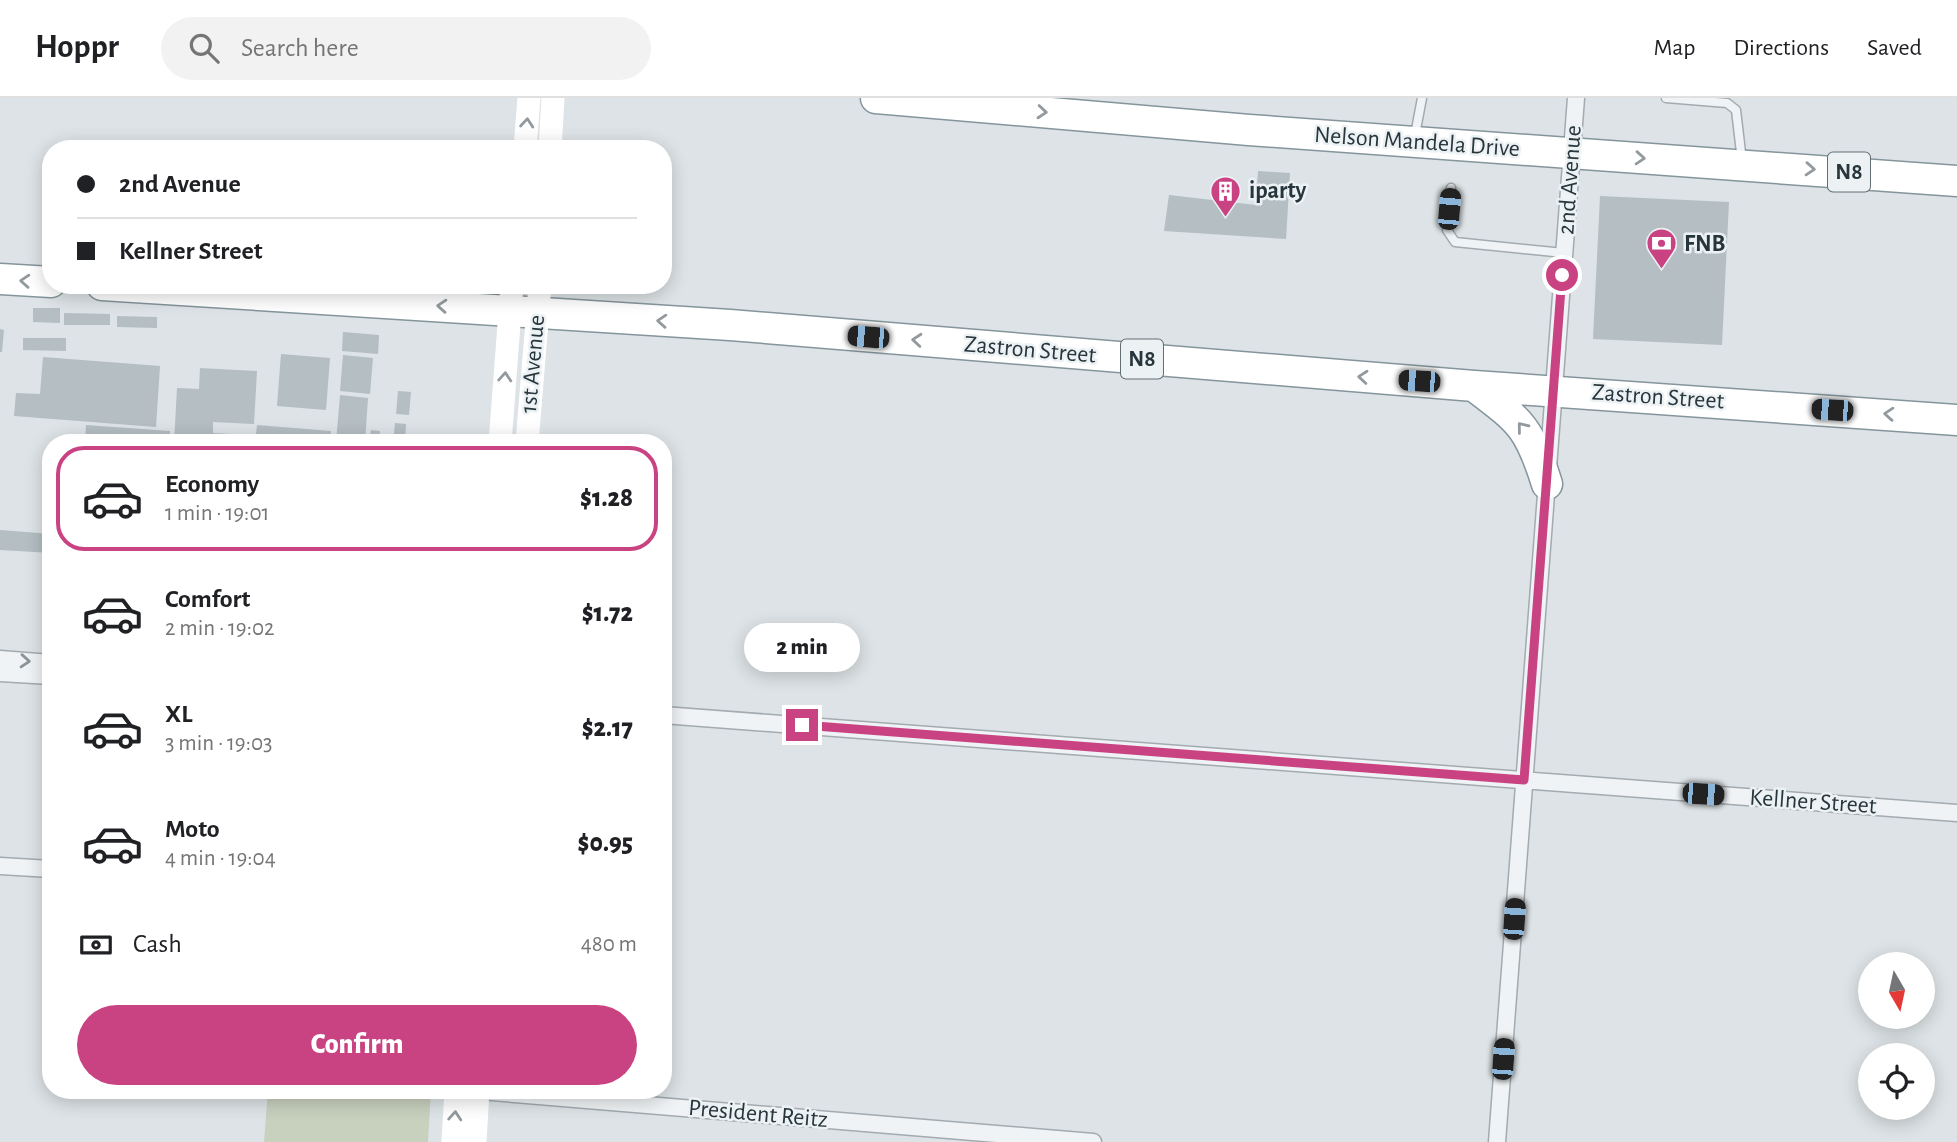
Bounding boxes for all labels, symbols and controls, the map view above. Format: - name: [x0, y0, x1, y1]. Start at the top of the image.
- search box: [161, 17, 651, 80]
- icon: search: [185, 29, 223, 67]
- text: Hoppr: [35, 31, 119, 64]
- text: Search here: [241, 35, 359, 61]
- text: Map: [1653, 36, 1695, 60]
- text: Directions: [1733, 36, 1829, 60]
- text: Saved: [1867, 36, 1922, 60]
- one-way arrow: [1037, 104, 1048, 119]
- one-way arrow: [519, 118, 534, 129]
- street label: Nelson Mandela Drive: [1313, 123, 1521, 161]
- street label: 2nd Avenue: [1554, 124, 1586, 236]
- one-way arrow: [1634, 150, 1645, 165]
- road number: N8: [1828, 152, 1870, 192]
- one-way arrow: [1805, 162, 1816, 177]
- text: 2nd Avenue: [119, 171, 241, 197]
- building icon: iparty: [1209, 174, 1243, 218]
- place label: iparty: [1249, 179, 1307, 203]
- car: [1437, 187, 1462, 231]
- bank icon: FNB: [1644, 227, 1678, 271]
- place label: FNB: [1684, 232, 1726, 256]
- text: Kellner Street: [119, 238, 263, 264]
- route start: [1546, 259, 1578, 291]
- one-way arrow: [20, 273, 31, 288]
- one-way arrow: [436, 299, 447, 314]
- street label: 1st Avenue: [517, 314, 549, 414]
- one-way arrow: [656, 314, 667, 329]
- car: [847, 325, 890, 349]
- street label: Zastron Street: [963, 332, 1097, 368]
- one-way arrow: [911, 333, 922, 348]
- road number: N8: [1121, 340, 1163, 378]
- car: [1398, 369, 1441, 393]
- one-way arrow: [1358, 370, 1369, 385]
- one-way arrow: [497, 371, 512, 382]
- street label: Zastron Street: [1591, 380, 1725, 414]
- car: [1811, 398, 1854, 422]
- one-way arrow: [1883, 407, 1894, 422]
- one-way arrow: [1517, 422, 1530, 434]
- icon: car: [81, 467, 144, 530]
- text: Economy: [165, 471, 259, 497]
- text: $1.28: [580, 485, 633, 511]
- text: 1 min · 19:01: [165, 502, 269, 525]
- icon: car: [81, 582, 144, 645]
- text: Comfort: [165, 586, 250, 612]
- text: $1.72: [582, 600, 633, 626]
- text: 2 min · 19:02: [165, 617, 275, 640]
- callout: 2 min: [744, 624, 860, 672]
- text: 2 min: [776, 636, 828, 659]
- one-way arrow: [20, 653, 31, 668]
- icon: car: [81, 697, 144, 760]
- text: XL: [165, 701, 192, 727]
- route end: [786, 709, 818, 741]
- text: $2.17: [582, 715, 633, 741]
- text: 3 min · 19:03: [165, 732, 273, 755]
- car: [1682, 782, 1725, 806]
- street label: Kellner Street: [1749, 786, 1878, 818]
- icon: car: [81, 812, 144, 875]
- text: Moto: [165, 816, 220, 842]
- text: $0.95: [578, 830, 633, 856]
- text: 4 min · 19:04: [165, 847, 276, 870]
- car: [1503, 897, 1526, 941]
- icon: cash: [77, 926, 115, 964]
- text: Cash: [133, 931, 182, 957]
- text: 480 m: [581, 933, 637, 956]
- north arrow: [1858, 952, 1936, 1029]
- map controls: [1858, 952, 1935, 1120]
- button: Confirm: [77, 1005, 637, 1085]
- car: [1492, 1037, 1515, 1081]
- button: locate: [1858, 1043, 1935, 1120]
- street label: President Reitz: [687, 1096, 829, 1132]
- one-way arrow: [447, 1110, 462, 1121]

